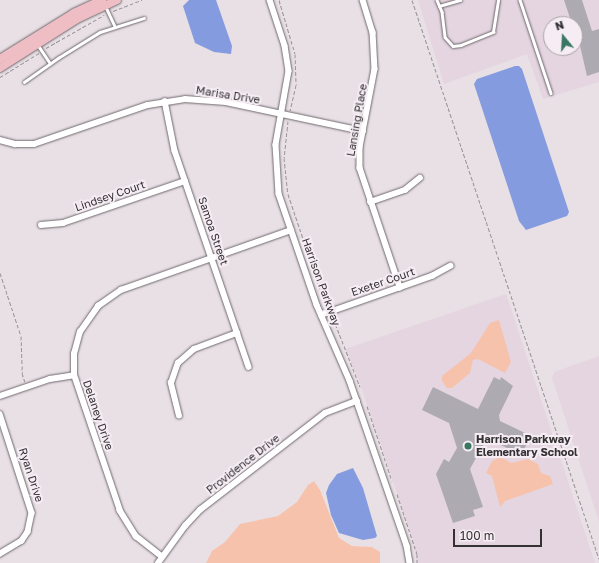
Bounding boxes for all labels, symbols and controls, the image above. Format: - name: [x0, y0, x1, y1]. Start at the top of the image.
- north arrow: [543, 16, 583, 56]
- text: N: [553, 18, 565, 33]
- street label: Marisa Drive: [195, 83, 261, 107]
- street label: Lansing Place: [344, 83, 370, 157]
- street label: Lindsey Court: [73, 178, 147, 214]
- street label: Samoa Street: [195, 195, 231, 267]
- street label: Harrison Parkway: [299, 236, 343, 328]
- street label: Exeter Court: [349, 265, 417, 299]
- street label: Delaney Drive: [80, 378, 116, 452]
- street label: Providence Drive: [204, 431, 282, 497]
- place label: Harrison Parkway Elementary School: [476, 433, 578, 459]
- marker: Harrison Parkway Elementary School: [463, 441, 473, 451]
- street label: Ryan Drive: [16, 446, 46, 504]
- scale bar: [455, 521, 544, 547]
- text: 100 m: [460, 528, 494, 543]

